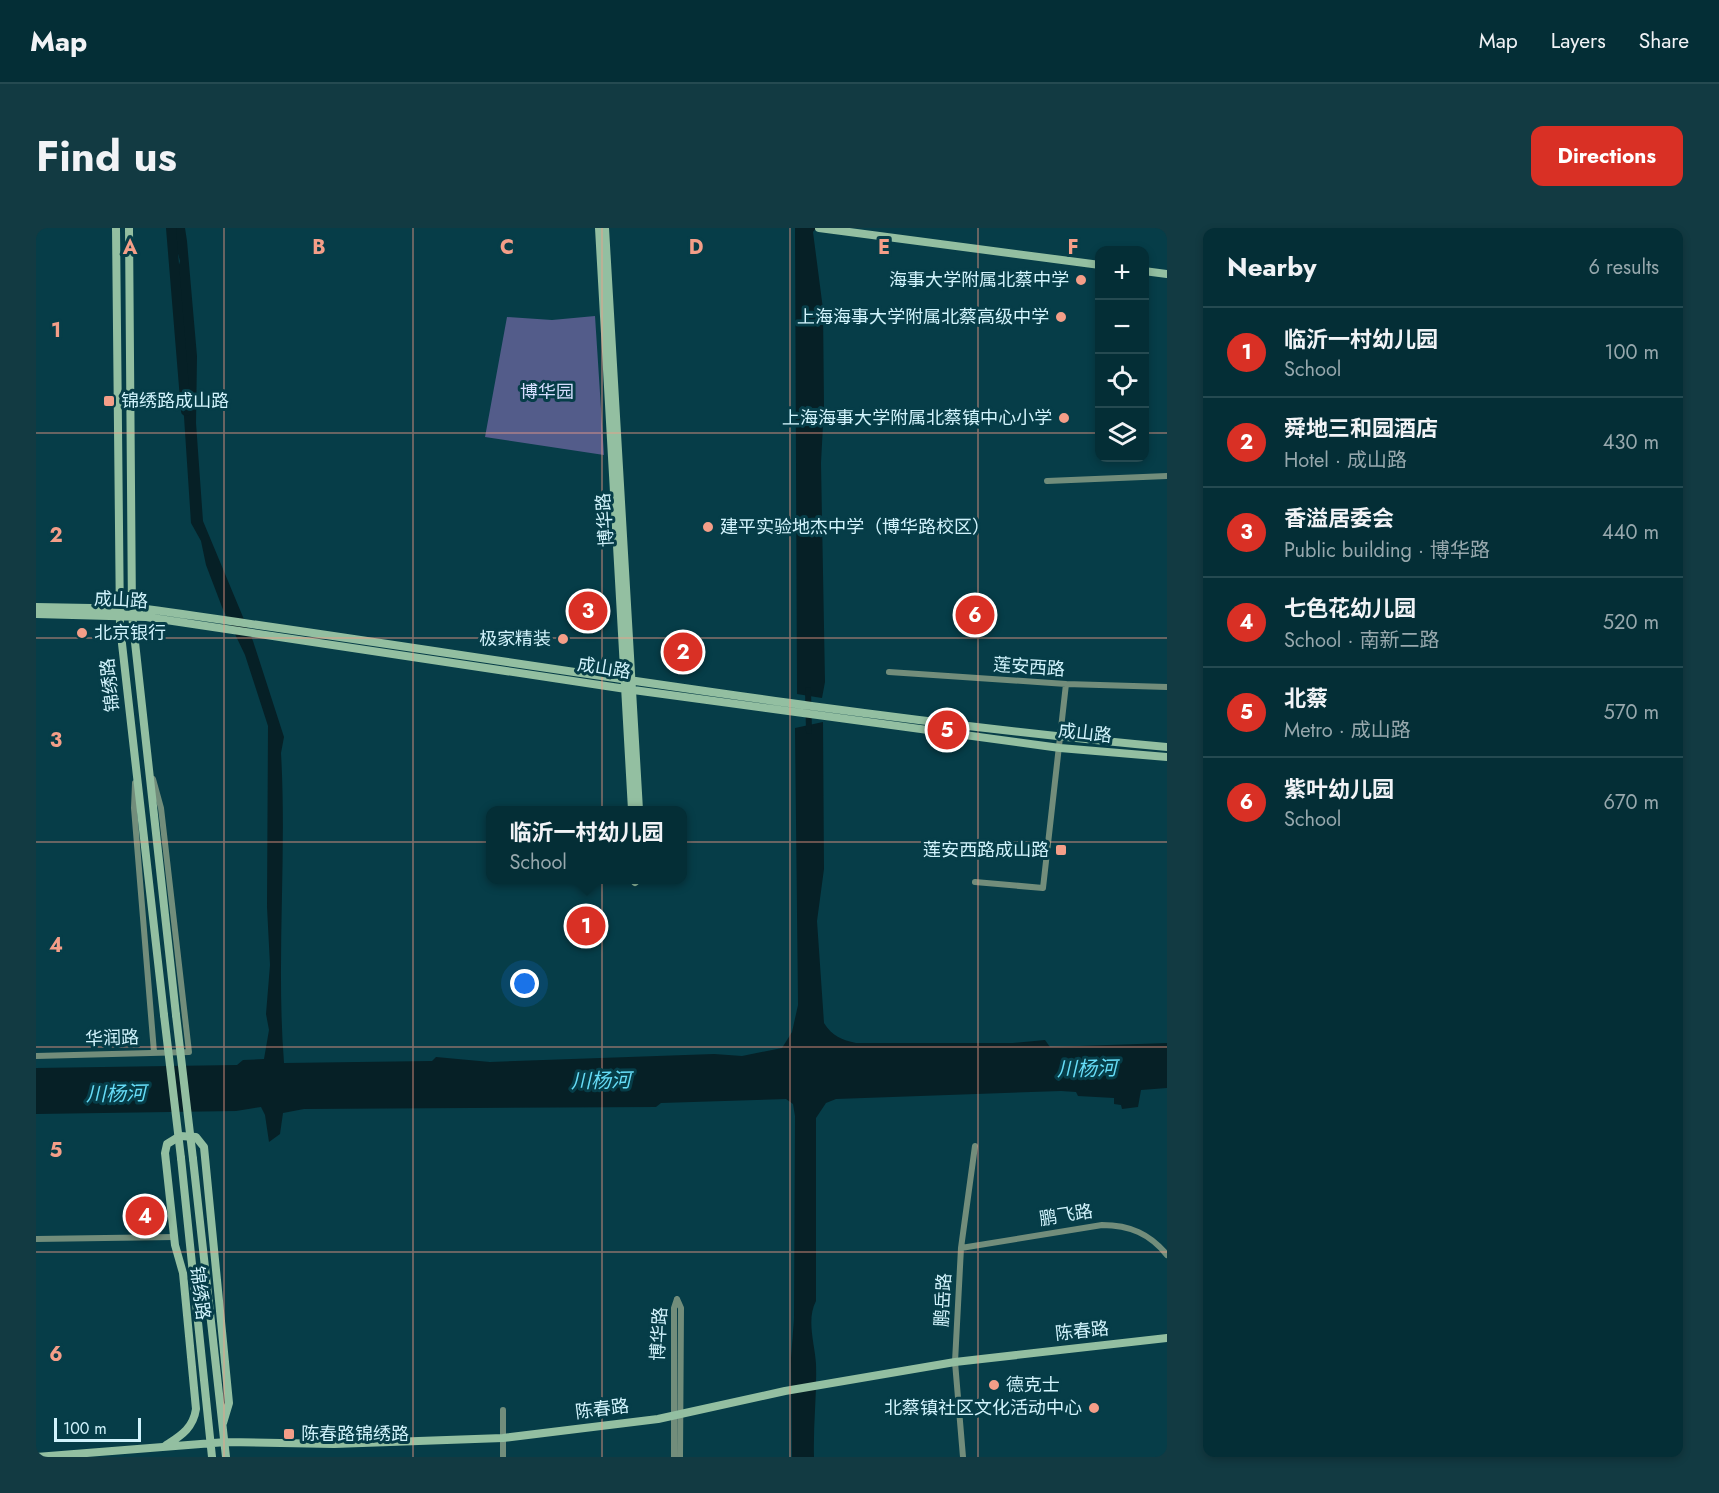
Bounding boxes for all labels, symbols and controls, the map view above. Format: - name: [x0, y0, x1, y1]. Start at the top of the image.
- text: Map: [30, 21, 87, 62]
- text: Map: [1479, 26, 1518, 56]
- text: Layers: [1551, 26, 1606, 56]
- text: Share: [1639, 26, 1689, 56]
- text: Find us: [36, 126, 177, 187]
- button: Directions: [1531, 126, 1683, 186]
- text: A: [122, 233, 138, 262]
- text: B: [312, 233, 326, 262]
- text: C: [500, 233, 514, 262]
- text: D: [689, 233, 703, 262]
- text: E: [878, 233, 890, 262]
- text: F: [1067, 233, 1079, 262]
- map controls: [1095, 246, 1149, 462]
- button: +: [1095, 246, 1149, 300]
- text: Nearby: [1227, 248, 1316, 286]
- text: 6 results: [1589, 253, 1659, 282]
- place label: 海事大学附属北蔡中学: [889, 267, 1069, 293]
- marker: 海事大学附属北蔡中学: [1074, 273, 1088, 287]
- button: −: [1095, 300, 1149, 354]
- place label: 上海海事大学附属北蔡高级中学: [797, 304, 1049, 330]
- marker: 上海海事大学附属北蔡高级中学: [1054, 310, 1068, 324]
- text: 1: [51, 316, 61, 345]
- text: 临沂一村幼儿园: [1284, 323, 1438, 355]
- text: 1: [1241, 338, 1252, 367]
- text: 100 m: [1604, 338, 1659, 367]
- button: locate: [1095, 354, 1149, 408]
- text: School: [1284, 355, 1341, 384]
- park label: 博华园: [520, 379, 574, 405]
- place label: 锦绣路成山路: [121, 388, 229, 414]
- marker: 锦绣路成山路: [102, 394, 116, 408]
- place label: 上海海事大学附属北蔡镇中心小学: [782, 405, 1052, 431]
- button: layers: [1095, 408, 1149, 462]
- marker: 上海海事大学附属北蔡镇中心小学: [1057, 411, 1071, 425]
- text: 舜地三和园酒店: [1284, 412, 1438, 444]
- text: 2: [1240, 428, 1253, 457]
- text: 430 m: [1603, 428, 1659, 457]
- text: Hotel · 成山路: [1284, 446, 1407, 475]
- street label: 博华路: [590, 492, 620, 548]
- text: 香溢居委会: [1284, 502, 1394, 534]
- place label: 建平实验地杰中学（博华路校区）: [720, 514, 990, 540]
- text: 3: [1240, 518, 1253, 547]
- text: 440 m: [1602, 518, 1659, 547]
- marker: 建平实验地杰中学（博华路校区）: [701, 520, 715, 534]
- text: 2: [49, 521, 63, 550]
- text: Public building · 博华路: [1284, 536, 1490, 565]
- street label: 成山路: [93, 586, 149, 614]
- pin: 3: [568, 588, 608, 634]
- pin: 6: [956, 592, 994, 638]
- text: 七色花幼儿园: [1284, 592, 1416, 624]
- text: 4: [1240, 608, 1253, 637]
- text: 520 m: [1603, 608, 1659, 637]
- place label: 北京银行: [94, 620, 166, 646]
- marker: 北京银行: [75, 626, 89, 640]
- place label: 极家精装: [479, 626, 551, 652]
- text: School · 南新二路: [1284, 626, 1439, 655]
- pin: 2: [664, 630, 702, 674]
- marker: 极家精装: [556, 632, 570, 646]
- street label: 成山路: [575, 651, 633, 685]
- street label: 莲安西路: [992, 652, 1066, 682]
- street label: 锦绣路: [94, 657, 126, 713]
- text: 北蔡: [1284, 682, 1328, 714]
- text: 5: [1240, 698, 1253, 727]
- text: 570 m: [1604, 698, 1659, 727]
- pin: 5: [928, 708, 966, 752]
- text: Metro · 成山路: [1284, 716, 1411, 745]
- street label: 成山路: [1057, 717, 1113, 749]
- text: 3: [50, 726, 62, 755]
- text: 紫叶幼儿园: [1284, 773, 1394, 805]
- text: 6: [1240, 788, 1253, 817]
- text: 670 m: [1603, 788, 1659, 817]
- text: School: [1284, 805, 1341, 834]
- popup: [486, 806, 687, 884]
- text: 临沂一村幼儿园: [509, 816, 664, 848]
- place label: 莲安西路成山路: [923, 837, 1049, 863]
- marker: 莲安西路成山路: [1054, 843, 1068, 857]
- text: School: [509, 848, 567, 877]
- pin: 1: [566, 904, 606, 948]
- text: 4: [49, 931, 63, 960]
- your location: [510, 969, 539, 998]
- street label: 华润路: [85, 1024, 139, 1052]
- water label: 川杨河: [1057, 1054, 1121, 1084]
- water label: 川杨河: [571, 1066, 635, 1096]
- water label: 川杨河: [86, 1079, 150, 1109]
- text: 5: [50, 1136, 63, 1165]
- pin: 4: [126, 1194, 164, 1238]
- street label: 鹏飞路: [1037, 1198, 1095, 1232]
- street label: 锦绣路: [184, 1265, 216, 1321]
- street label: 鹏岳路: [929, 1272, 957, 1328]
- street label: 博华路: [645, 1306, 673, 1362]
- street label: 陈春路: [1054, 1315, 1110, 1347]
- text: 6: [49, 1340, 63, 1369]
- place label: 德克士: [1006, 1372, 1060, 1398]
- marker: 德克士: [987, 1378, 1001, 1392]
- street label: 陈春路: [574, 1393, 630, 1425]
- place label: 北蔡镇社区文化活动中心: [884, 1395, 1082, 1421]
- marker: 北蔡镇社区文化活动中心: [1087, 1401, 1101, 1415]
- scale bar: [54, 1415, 141, 1442]
- text: 100 m: [63, 1417, 107, 1440]
- place label: 陈春路锦绣路: [301, 1421, 409, 1447]
- marker: 陈春路锦绣路: [282, 1427, 296, 1441]

